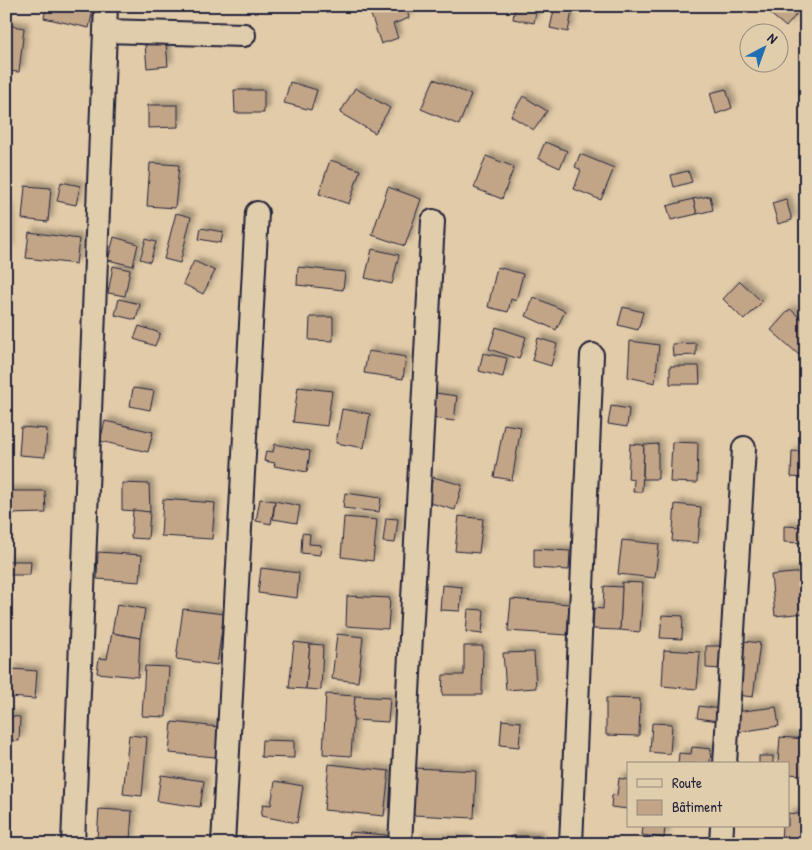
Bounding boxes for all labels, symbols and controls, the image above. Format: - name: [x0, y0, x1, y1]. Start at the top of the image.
- north arrow: [740, 22, 790, 72]
- text: N: [764, 28, 782, 48]
- legend: [627, 762, 790, 828]
- text: Route: [672, 772, 702, 793]
- text: Bâtiment: [672, 796, 723, 817]

